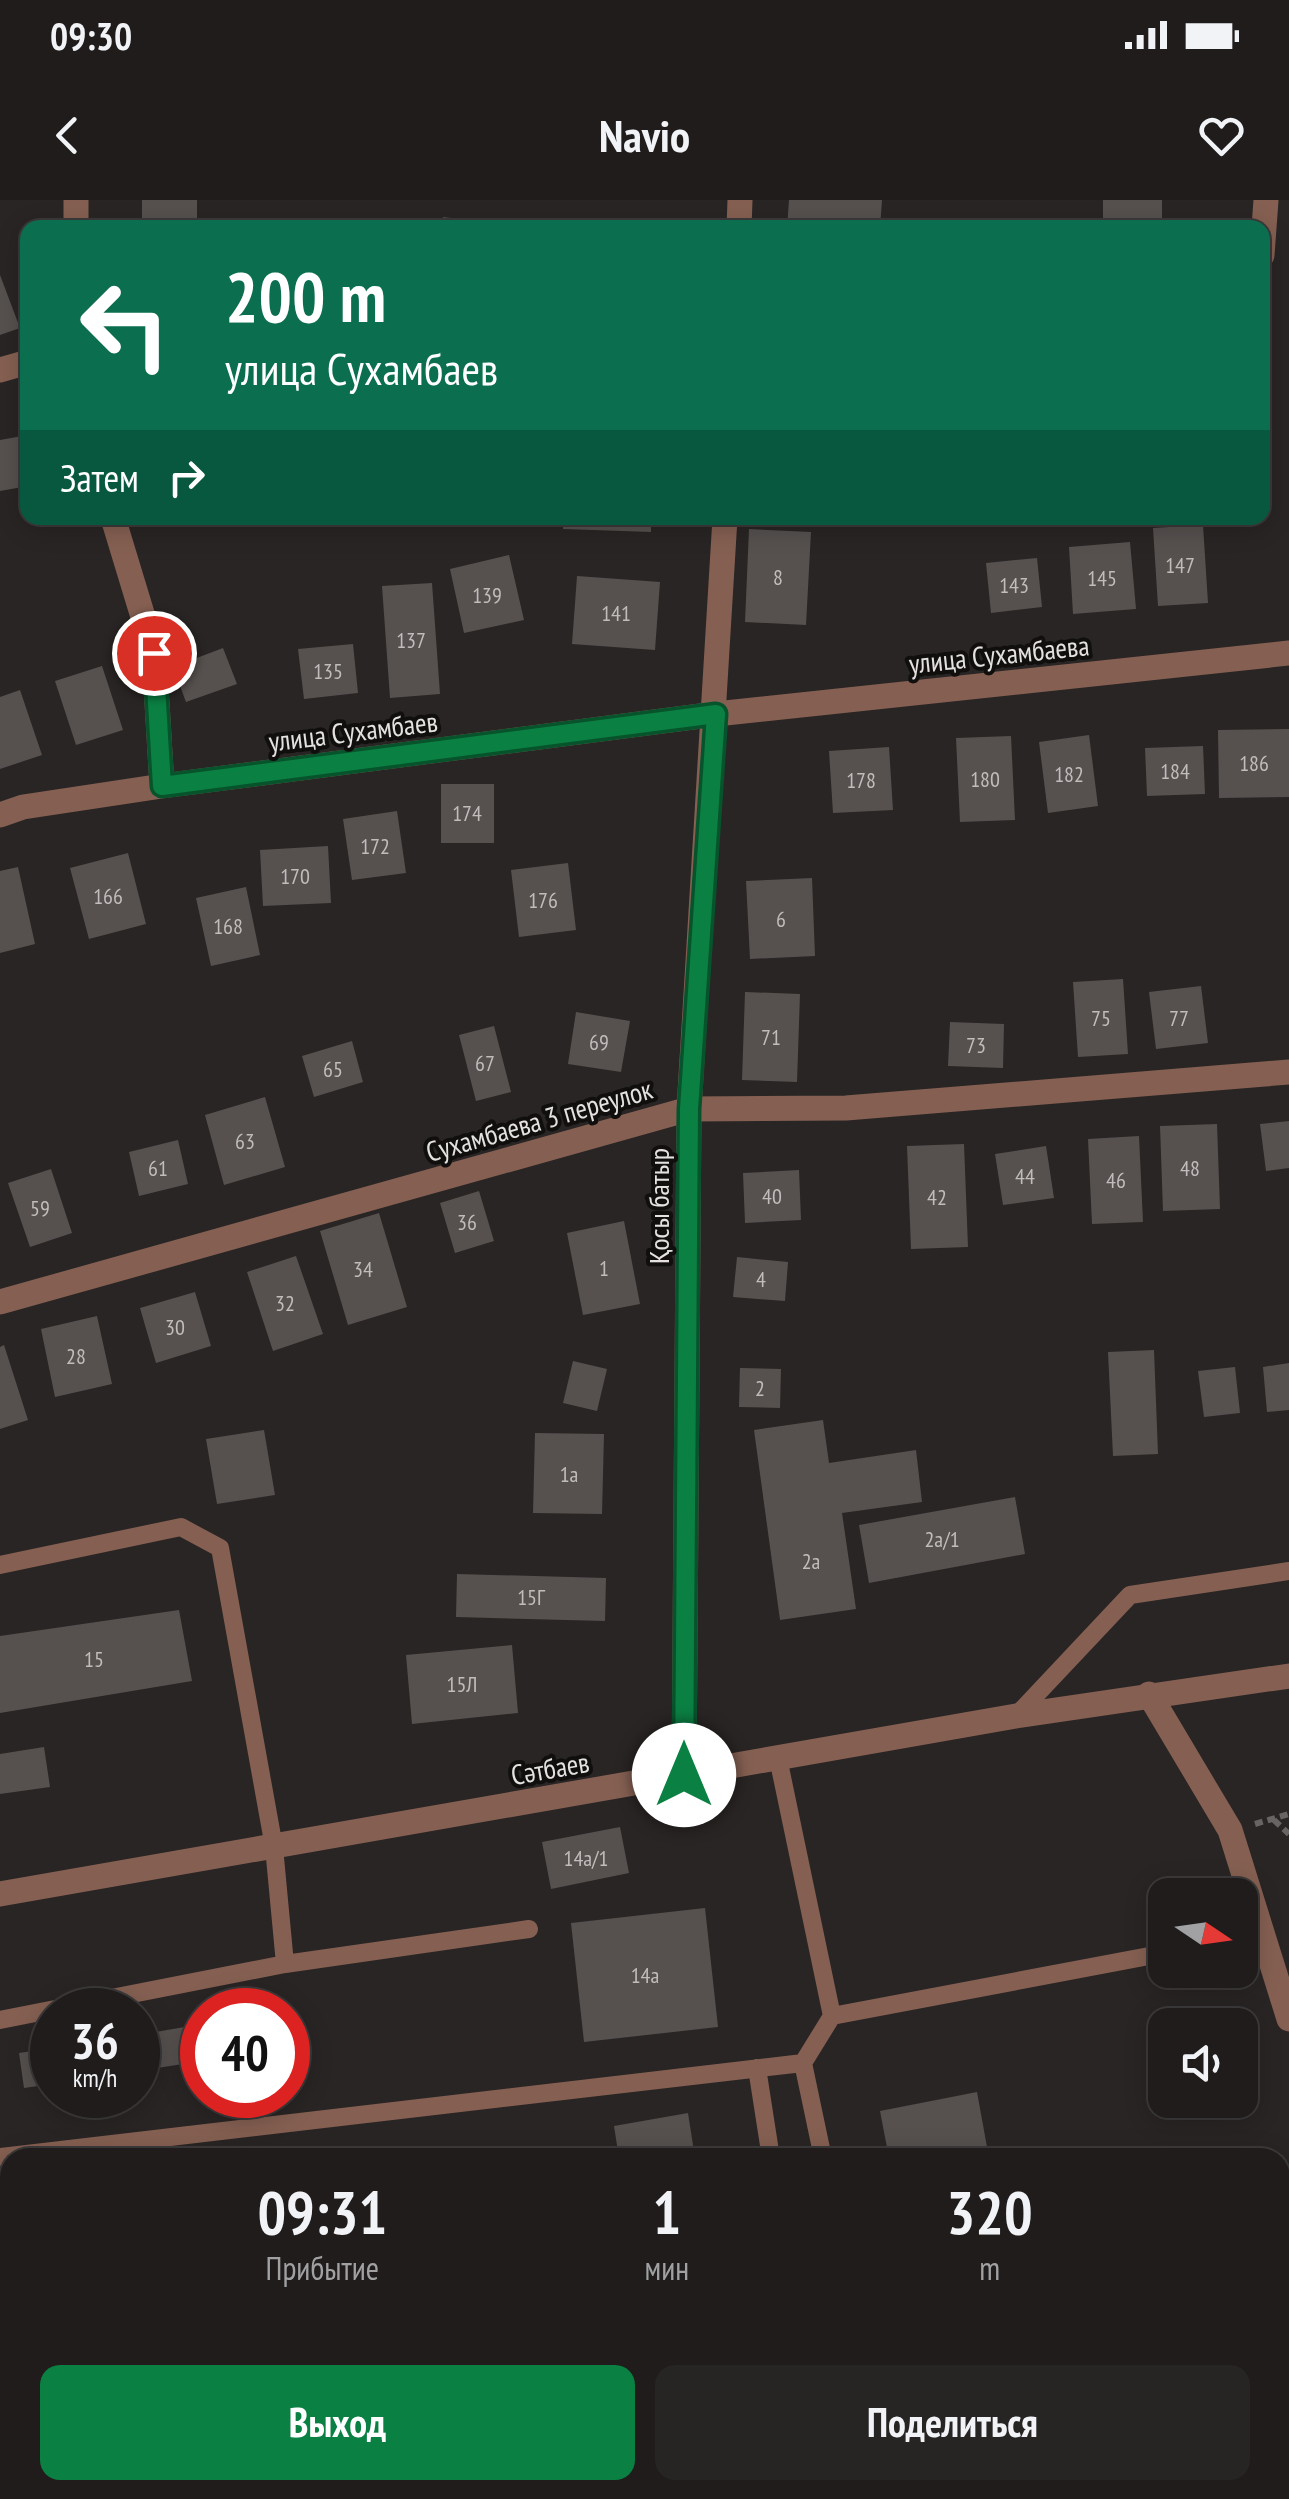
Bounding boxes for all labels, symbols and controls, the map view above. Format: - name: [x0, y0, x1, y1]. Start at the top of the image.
- text: 09:30: [50, 11, 132, 60]
- text: Navio: [599, 106, 690, 164]
- icon: back: [40, 108, 95, 163]
- icon: heart: [1194, 108, 1249, 163]
- text: 200 m: [225, 251, 386, 341]
- icon: left: [60, 260, 190, 390]
- text: улица Сухамбаев: [225, 339, 498, 397]
- icon: right: [159, 450, 214, 505]
- text: Затем: [60, 453, 139, 502]
- house number: 147: [1165, 551, 1195, 579]
- house number: 8: [773, 563, 783, 591]
- house number: 145: [1087, 564, 1117, 592]
- house number: 143: [999, 571, 1029, 599]
- house number: 139: [472, 581, 502, 609]
- house number: 141: [601, 599, 631, 627]
- pin: [112, 611, 197, 696]
- icon: arrive: [127, 626, 182, 681]
- house number: 137: [396, 626, 426, 654]
- street label: улица Сухамбаева: [907, 626, 1091, 682]
- house number: 135: [313, 657, 343, 685]
- street label: улица Сухамбаев: [266, 702, 440, 760]
- house number: 186: [1239, 749, 1269, 777]
- house number: 184: [1160, 757, 1190, 785]
- house number: 182: [1054, 760, 1084, 788]
- house number: 180: [970, 765, 1000, 793]
- house number: 178: [846, 766, 876, 794]
- house number: 174: [452, 799, 482, 827]
- house number: 172: [360, 832, 390, 860]
- house number: 170: [280, 862, 310, 890]
- house number: 166: [93, 882, 123, 910]
- house number: 176: [528, 886, 558, 914]
- house number: 6: [776, 905, 786, 933]
- house number: 168: [213, 912, 243, 940]
- house number: 75: [1091, 1004, 1111, 1032]
- house number: 77: [1169, 1004, 1189, 1032]
- house number: 71: [761, 1023, 781, 1051]
- house number: 69: [589, 1028, 609, 1056]
- house number: 73: [966, 1031, 986, 1059]
- house number: 67: [475, 1049, 495, 1077]
- house number: 65: [323, 1055, 343, 1083]
- street label: Сухамбаева 3 переулок: [422, 1070, 657, 1170]
- house number: 63: [235, 1127, 255, 1155]
- street label: Қосы батыр: [640, 1148, 677, 1264]
- house number: 61: [148, 1154, 168, 1182]
- house number: 48: [1180, 1154, 1200, 1182]
- house number: 44: [1015, 1162, 1035, 1190]
- house number: 46: [1106, 1166, 1126, 1194]
- house number: 40: [762, 1182, 782, 1210]
- house number: 42: [927, 1183, 947, 1211]
- house number: 59: [30, 1194, 50, 1222]
- house number: 36: [457, 1208, 477, 1236]
- house number: 1: [599, 1254, 609, 1282]
- house number: 34: [353, 1255, 373, 1283]
- house number: 4: [756, 1265, 766, 1293]
- house number: 32: [275, 1289, 295, 1317]
- house number: 30: [165, 1313, 185, 1341]
- house number: 28: [66, 1342, 86, 1370]
- house number: 2: [755, 1374, 765, 1402]
- house number: 1а: [560, 1460, 578, 1488]
- house number: 2а/1: [924, 1525, 960, 1553]
- house number: 2а: [802, 1547, 820, 1575]
- house number: 15Г: [517, 1583, 546, 1611]
- house number: 15: [84, 1645, 104, 1673]
- house number: 15Л: [447, 1670, 477, 1698]
- position arrow: [632, 1723, 736, 1827]
- street label: Сәтбаев: [508, 1743, 592, 1793]
- house number: 14а/1: [564, 1844, 609, 1872]
- north arrow: [1148, 1878, 1258, 1988]
- map controls: [1148, 1878, 1258, 2118]
- house number: 14а: [631, 1961, 659, 1989]
- speed limit sign: 40: [180, 1988, 310, 2118]
- text: 36: [71, 2008, 119, 2073]
- button: sound: [1148, 2008, 1258, 2118]
- text: km/h: [73, 2062, 117, 2094]
- text: 09:31: [257, 2173, 387, 2251]
- text: 1: [653, 2173, 681, 2251]
- text: 320: [947, 2173, 1033, 2251]
- text: Прибытие: [266, 2247, 379, 2289]
- text: мин: [645, 2247, 689, 2289]
- text: m: [979, 2247, 1000, 2289]
- button: Выход: [40, 2365, 635, 2480]
- button: Поделиться: [655, 2365, 1250, 2480]

